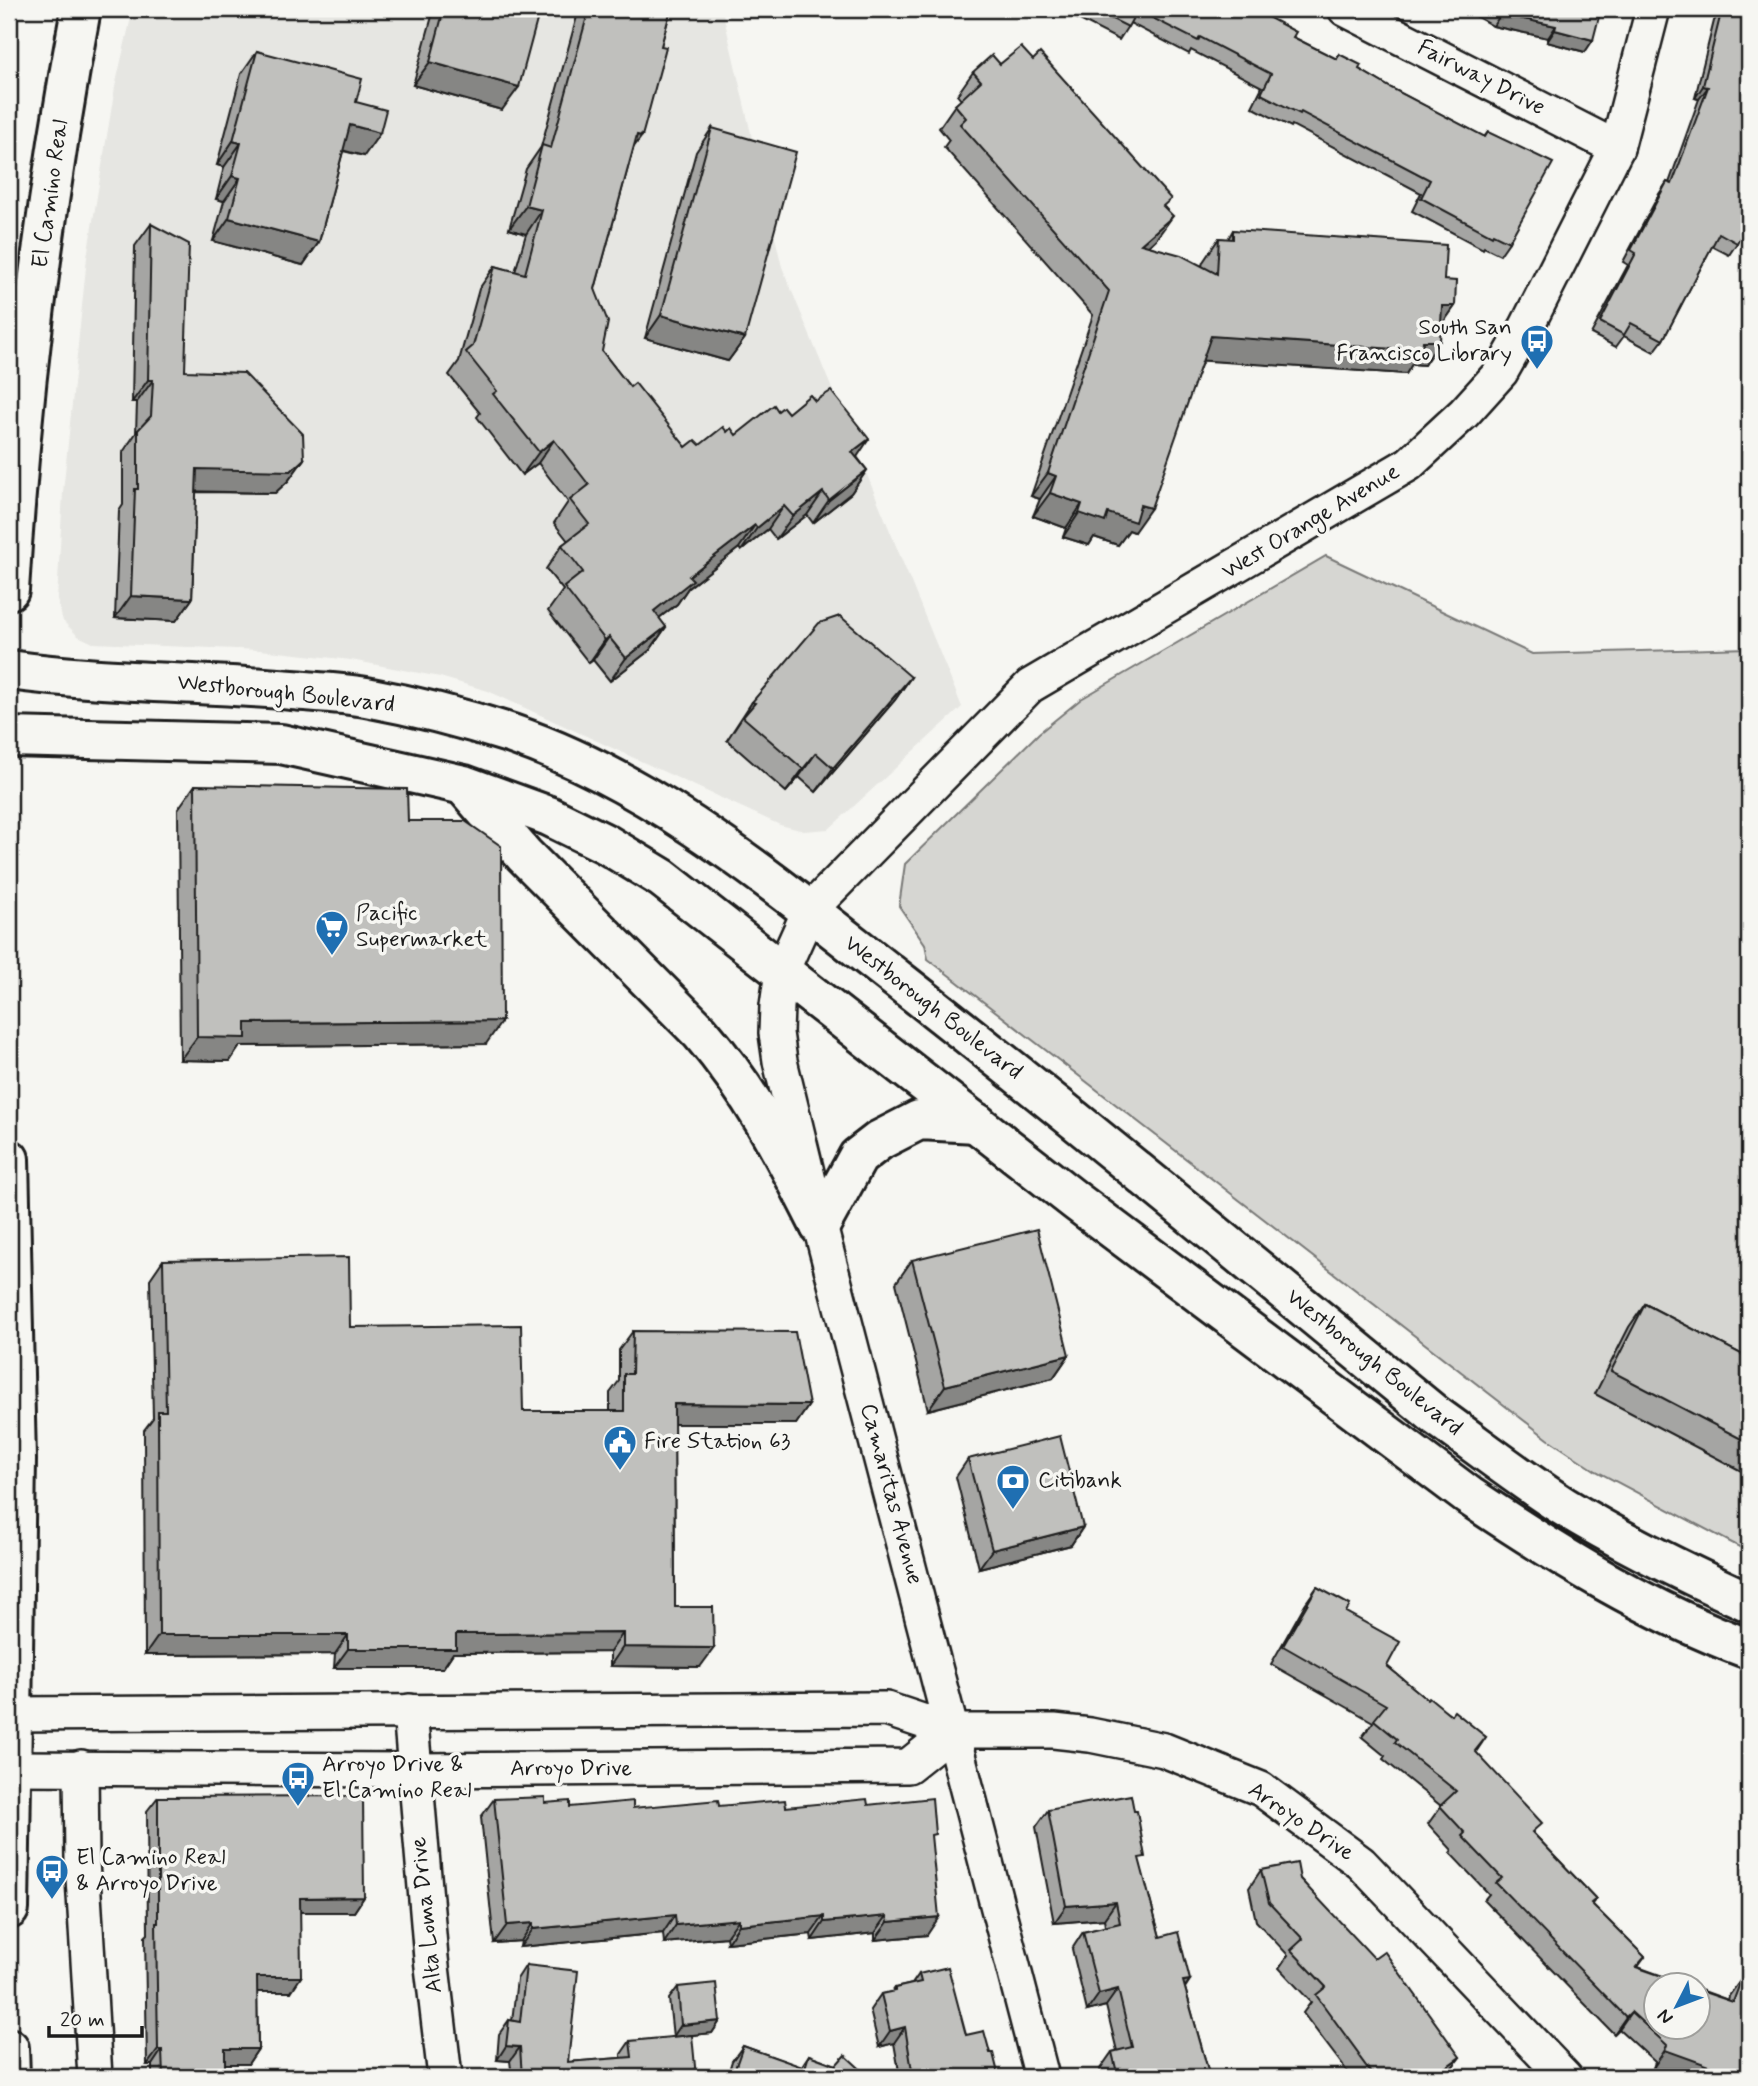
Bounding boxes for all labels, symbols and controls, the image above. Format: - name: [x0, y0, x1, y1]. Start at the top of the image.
- street label: Fairway Drive: [1412, 33, 1550, 123]
- street label: El Camino Real: [26, 118, 76, 270]
- place label: South San Francisco Library: [1336, 313, 1512, 369]
- bus stop icon: South San Francisco Library: [1518, 322, 1556, 371]
- street label: West Orange Avenue: [1217, 457, 1406, 589]
- street label: Westborough Boulevard: [176, 668, 396, 720]
- place label: Pacific Supermarket: [356, 899, 488, 955]
- supermarket icon: Pacific Supermarket: [313, 908, 351, 957]
- street label: Westborough Boulevard: [838, 929, 1028, 1087]
- street label: Westborough Boulevard: [1280, 1283, 1468, 1443]
- street label: Camaritas Avenue: [852, 1400, 930, 1588]
- public building icon: Fire Station 63: [601, 1423, 639, 1472]
- place label: Fire Station 63: [644, 1427, 791, 1457]
- bank icon: Citibank: [994, 1462, 1032, 1511]
- place label: Citibank: [1038, 1466, 1122, 1496]
- place label: Arroyo Drive & El Camino Real: [322, 1750, 472, 1806]
- street label: Arroyo Drive: [510, 1754, 632, 1784]
- bus stop icon: Arroyo Drive & El Camino Real: [279, 1759, 317, 1808]
- street label: Arroyo Drive: [1242, 1775, 1360, 1869]
- street label: Alta Loma Drive: [404, 1835, 450, 1995]
- place label: El Camino Real & Arroyo Drive: [76, 1843, 226, 1899]
- bus stop icon: El Camino Real & Arroyo Drive: [33, 1852, 71, 1901]
- north arrow: [1642, 1970, 1712, 2040]
- scale bar: [49, 1995, 142, 2039]
- text: N: [1652, 2003, 1679, 2029]
- text: 20 m: [60, 2006, 105, 2034]

